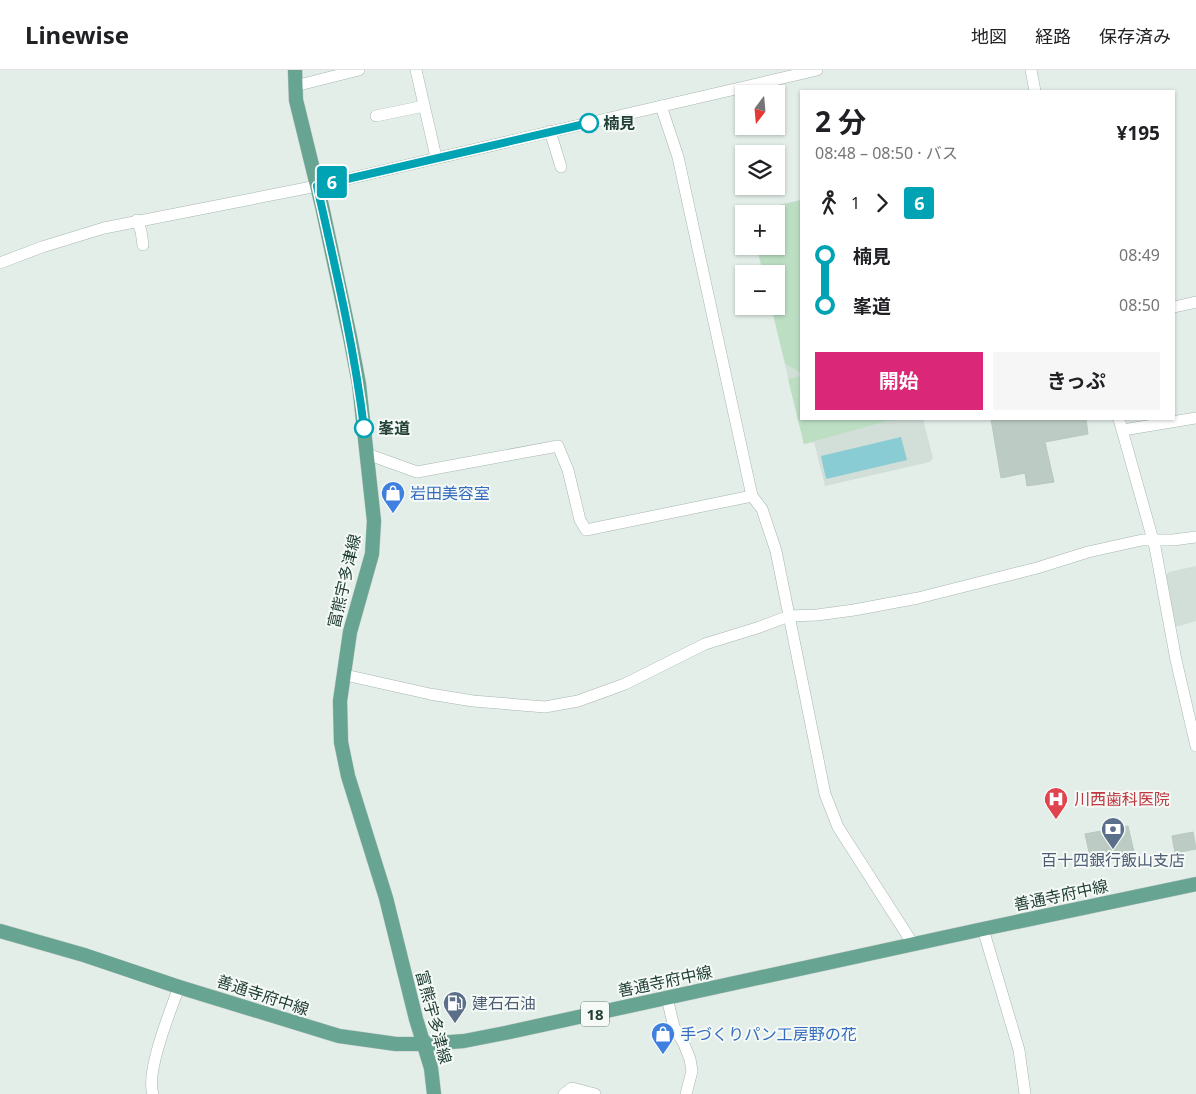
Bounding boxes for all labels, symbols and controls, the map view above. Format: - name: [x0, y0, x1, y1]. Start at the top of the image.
- text: Linewise: [25, 18, 129, 51]
- text: 地図: [971, 24, 1007, 48]
- text: 経路: [1035, 24, 1071, 48]
- text: 保存済み: [1099, 24, 1171, 48]
- north arrow: [735, 85, 785, 135]
- map controls: [735, 85, 785, 315]
- text: 2 分: [815, 102, 866, 140]
- place label: 楠見: [603, 112, 635, 134]
- marker: 楠見: [579, 113, 599, 133]
- text: ¥195: [1117, 120, 1160, 146]
- text: 08:48 – 08:50 · バス: [815, 142, 958, 164]
- button: layers: [735, 145, 785, 195]
- line badge: 6: [316, 166, 348, 198]
- text: 6: [327, 170, 337, 194]
- icon: walk: [815, 189, 843, 217]
- icon: forward: [868, 189, 896, 217]
- text: 6: [914, 191, 924, 215]
- text: 1: [851, 192, 860, 214]
- button: +: [735, 205, 785, 255]
- text: 楠見: [853, 243, 891, 269]
- text: 08:49: [1119, 244, 1160, 266]
- button: −: [735, 265, 785, 315]
- text: 峯道: [853, 293, 891, 319]
- text: 08:50: [1119, 294, 1160, 316]
- button: 開始: [815, 352, 983, 410]
- button: きっぷ: [993, 352, 1160, 410]
- place label: 峯道: [378, 417, 410, 439]
- marker: 峯道: [354, 418, 374, 438]
- shop icon: 岩田美容室: [380, 480, 406, 514]
- place label: 岩田美容室: [410, 482, 490, 504]
- street label: 富熊宇多津線: [322, 532, 366, 630]
- hospital icon: 川西歯科医院: [1043, 786, 1069, 820]
- place label: 川西歯科医院: [1074, 788, 1170, 810]
- bank icon: 百十四銀行飯山支店: [1100, 816, 1126, 850]
- place label: 百十四銀行飯山支店: [1041, 849, 1185, 871]
- street label: 善通寺府中線: [1012, 874, 1110, 916]
- street label: 善通寺府中線: [616, 960, 714, 1002]
- street label: 富熊宇多津線: [411, 968, 457, 1066]
- street label: 善通寺府中線: [214, 970, 312, 1020]
- fuel station icon: 建石石油: [442, 990, 468, 1024]
- place label: 建石石油: [472, 992, 536, 1014]
- road number: 18: [581, 1002, 609, 1026]
- shop icon: 手づくりパン工房野の花: [650, 1021, 676, 1055]
- place label: 手づくりパン工房野の花: [680, 1023, 857, 1045]

